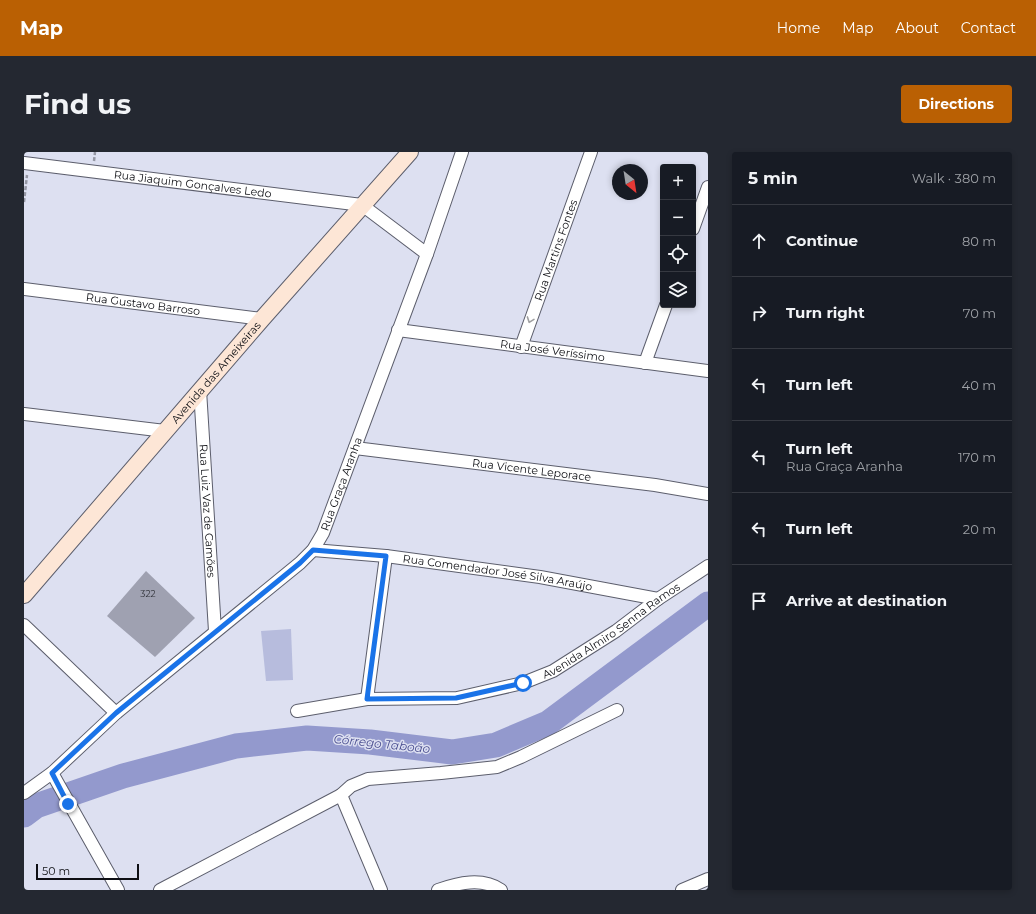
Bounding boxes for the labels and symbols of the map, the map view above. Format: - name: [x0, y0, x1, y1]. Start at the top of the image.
- north arrow: [612, 164, 648, 200]
- street label: Rua Jiaquim Gonçalves Ledo: [113, 167, 272, 201]
- street label: Rua Martins Fontes: [531, 197, 581, 303]
- street label: Rua Gustavo Barroso: [85, 290, 201, 318]
- one-way arrow: [527, 317, 535, 324]
- street label: Avenida das Ameixeiras: [168, 318, 264, 426]
- street label: Rua José Veríssimo: [499, 337, 606, 364]
- street label: Rua Graça Aranha: [317, 435, 365, 533]
- street label: Rua Luiz Vaz de Camões: [196, 443, 219, 579]
- street label: Rua Vicente Leporace: [471, 456, 592, 484]
- street label: Rua Comendador José Silva Araújo: [402, 551, 594, 594]
- street label: Avenida Almiro Senna Ramos: [540, 579, 683, 681]
- house number: 322: [140, 588, 156, 599]
- route start: [514, 674, 532, 692]
- water label: Córrego Taboão: [333, 731, 432, 756]
- route end: [59, 795, 77, 813]
- scale bar: [36, 862, 139, 881]

